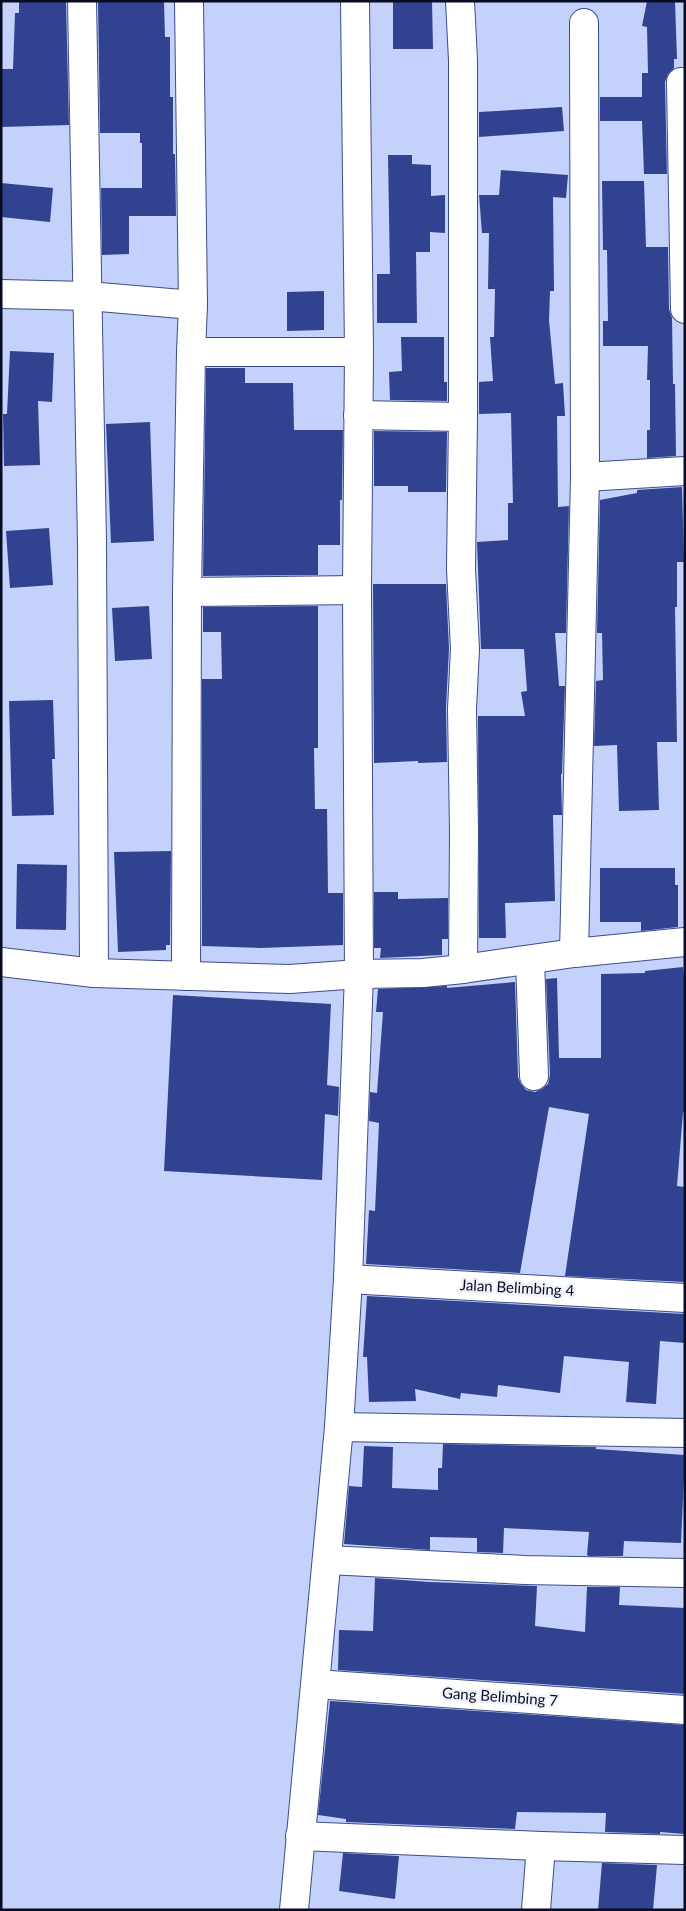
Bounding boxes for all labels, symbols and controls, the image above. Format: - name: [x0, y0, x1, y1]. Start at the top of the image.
- street label: Jalan Belimbing 4: [459, 1275, 575, 1299]
- street label: Gang Belimbing 7: [442, 1683, 559, 1709]

